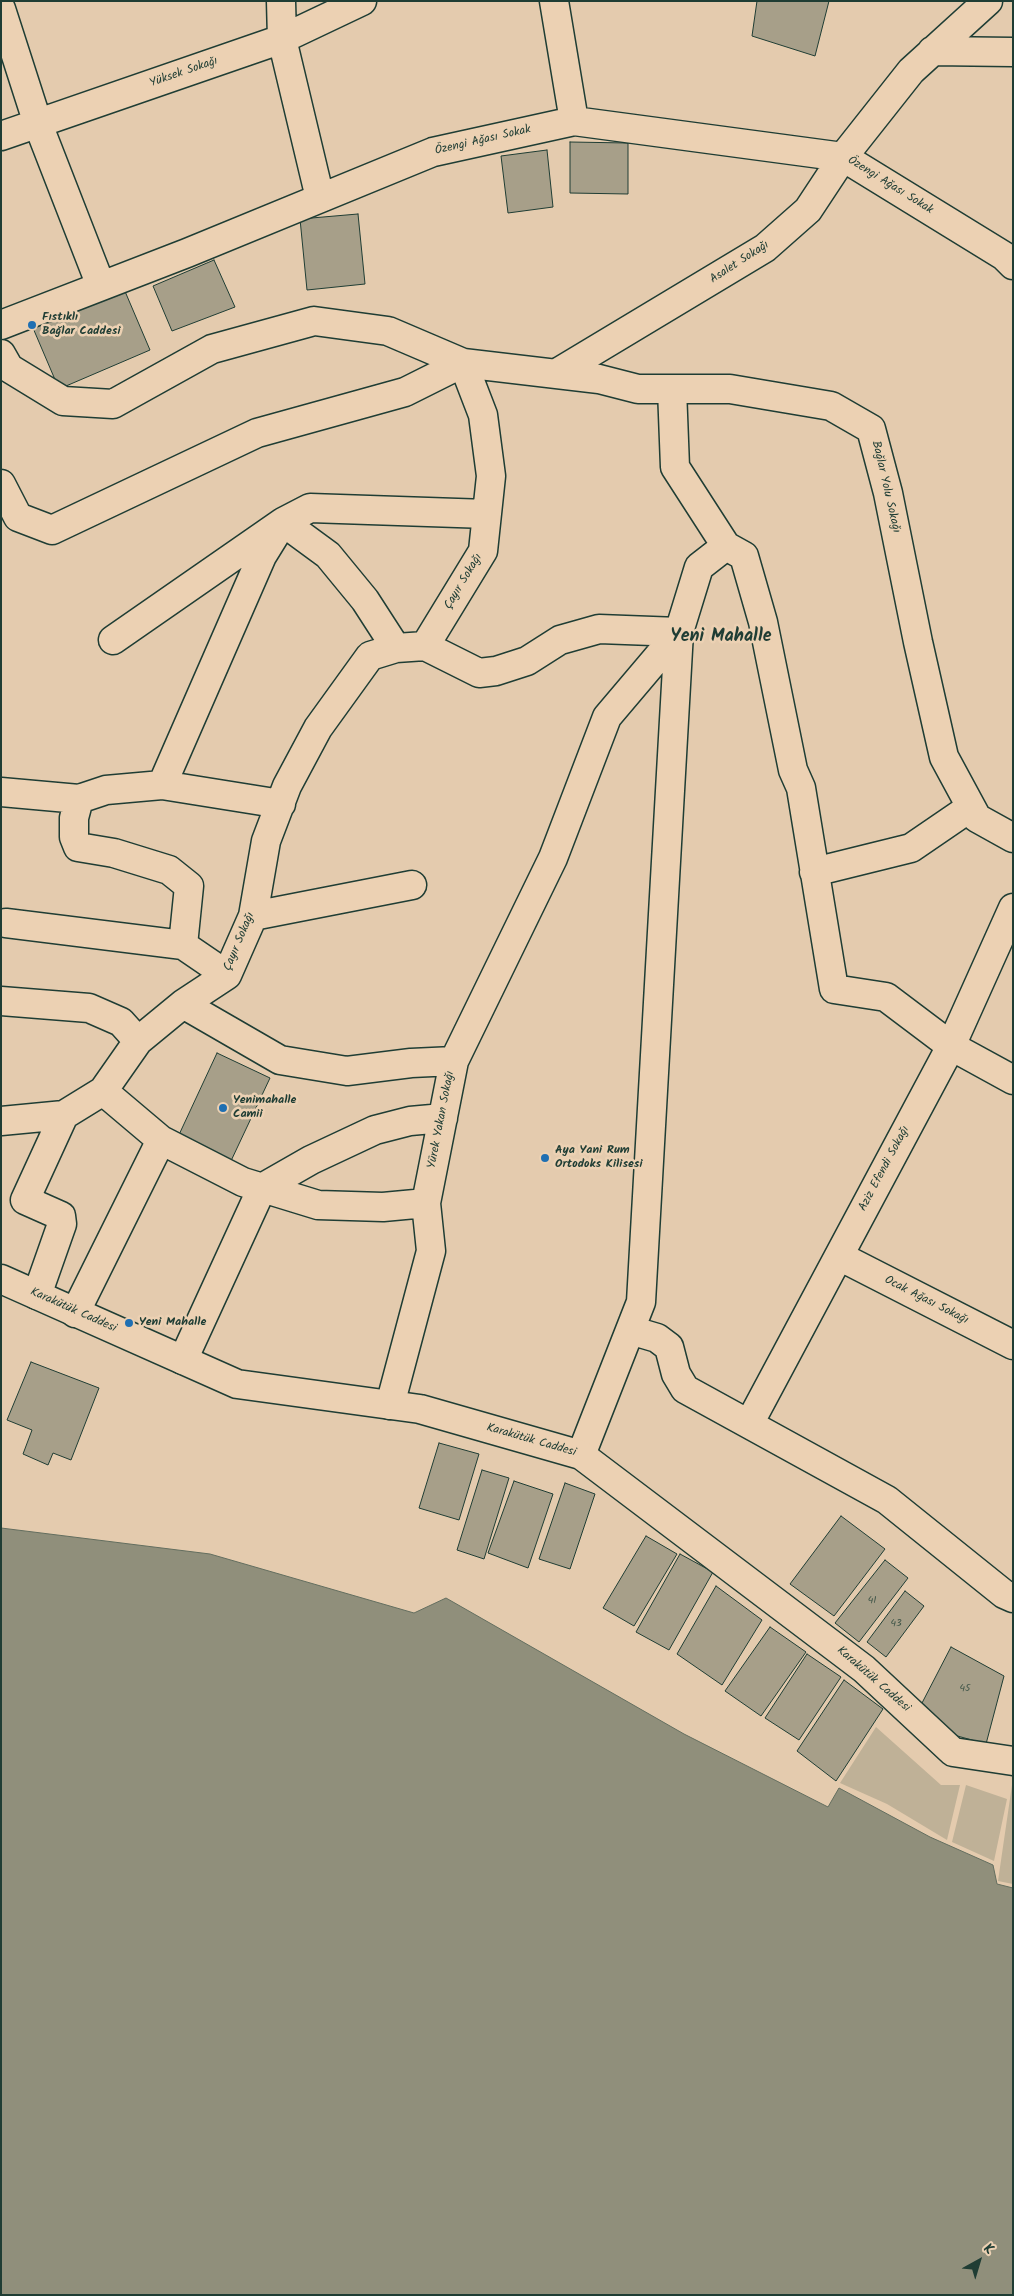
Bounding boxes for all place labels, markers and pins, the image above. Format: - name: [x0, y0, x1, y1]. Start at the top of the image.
- place label: Fıstıklı Bağlar Caddesi: [42, 311, 121, 339]
- marker: Fıstıklı Bağlar Caddesi: [26, 319, 38, 331]
- place label: Yenimahalle Camii: [233, 1094, 296, 1122]
- marker: Yenimahalle Camii: [217, 1102, 229, 1114]
- place label: Aya Yani Rum Ortodoks Kilisesi: [555, 1144, 643, 1172]
- marker: Aya Yani Rum Ortodoks Kilisesi: [539, 1152, 551, 1164]
- place label: Yeni Mahalle: [139, 1316, 206, 1330]
- marker: Yeni Mahalle: [123, 1317, 135, 1329]

